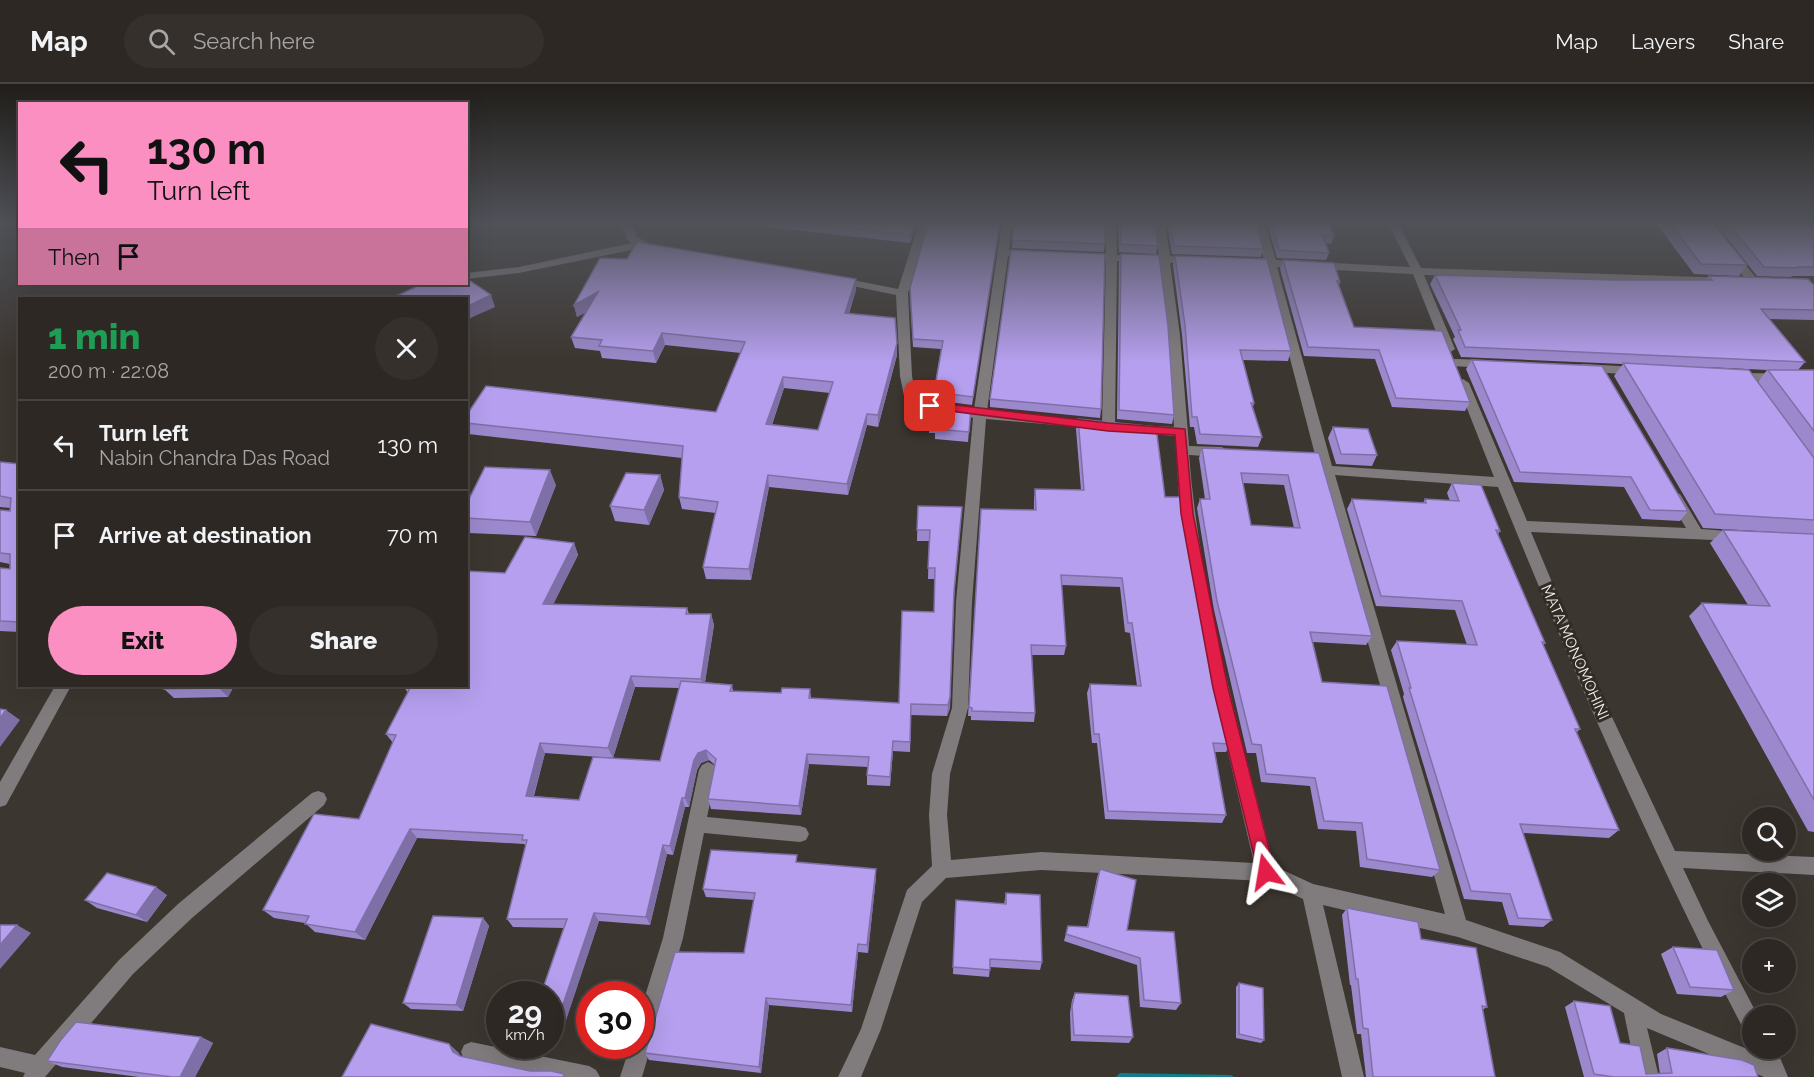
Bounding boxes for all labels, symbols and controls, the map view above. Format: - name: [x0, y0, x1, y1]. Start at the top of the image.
- search box: [124, 14, 544, 68]
- text: Map: [30, 25, 88, 58]
- icon: search: [145, 25, 178, 58]
- text: Search here: [193, 28, 315, 54]
- text: Map: [1555, 29, 1598, 54]
- text: Layers: [1631, 29, 1695, 54]
- text: Share: [1728, 29, 1784, 54]
- text: 130 m: [147, 125, 266, 174]
- icon: left: [48, 126, 126, 204]
- text: Turn left: [147, 175, 250, 206]
- icon: arrive: [112, 240, 145, 273]
- text: Then: [48, 244, 100, 270]
- text: 1 min: [48, 315, 140, 357]
- button: close: [375, 317, 438, 380]
- text: 200 m · 22:08: [48, 359, 169, 383]
- pin: [904, 380, 955, 431]
- icon: arrive: [913, 389, 946, 422]
- text: Turn left: [99, 420, 189, 446]
- icon: left: [48, 429, 81, 462]
- text: 130 m: [378, 432, 438, 458]
- text: Nabin Chandra Das Road: [99, 446, 330, 470]
- icon: arrive: [48, 519, 81, 552]
- text: Arrive at destination: [99, 522, 312, 548]
- text: 70 m: [387, 522, 438, 548]
- street label: MATA MONOMOHINI: [1537, 582, 1613, 722]
- button: Exit: [48, 606, 237, 675]
- button: Share: [249, 606, 438, 675]
- map controls: [1742, 807, 1796, 1059]
- button: search: [1742, 807, 1796, 861]
- position arrow: [1234, 840, 1298, 904]
- button: layers: [1742, 873, 1796, 927]
- button: +: [1742, 939, 1796, 993]
- speed limit sign: 30: [576, 981, 654, 1059]
- text: 29: [508, 995, 542, 1030]
- button: −: [1742, 1005, 1796, 1059]
- text: km/h: [505, 1026, 545, 1044]

